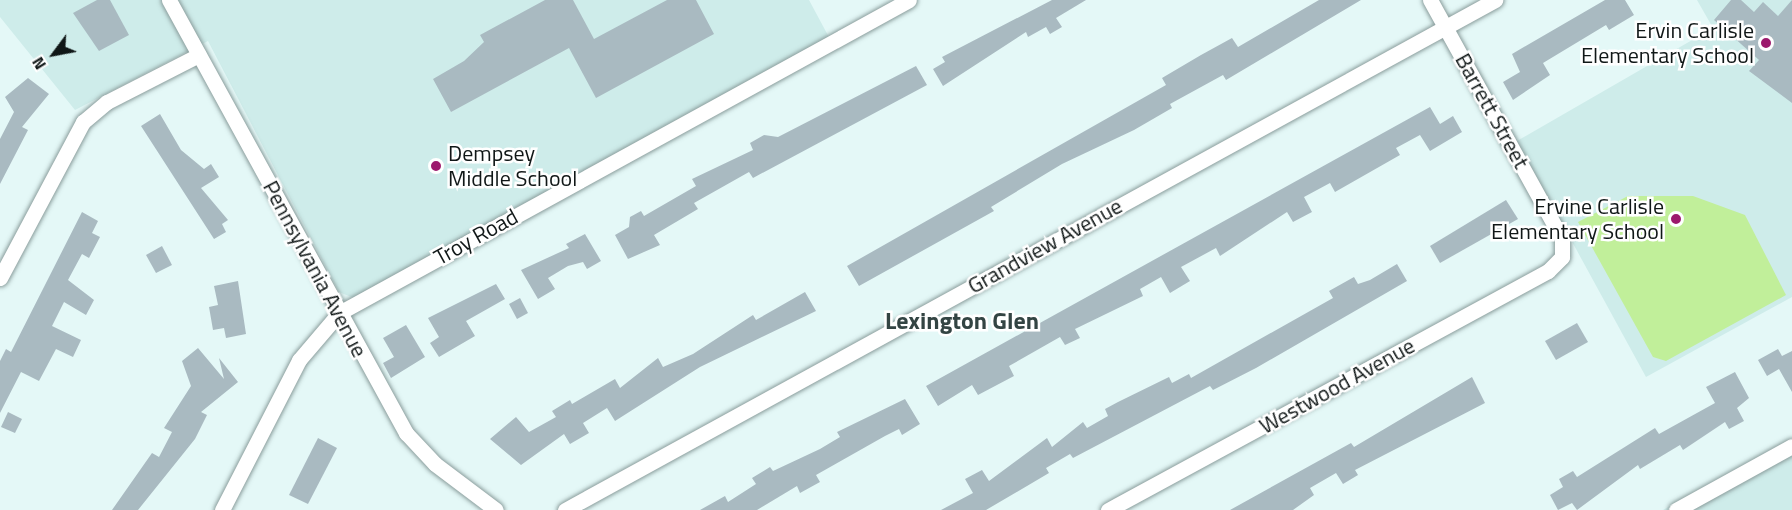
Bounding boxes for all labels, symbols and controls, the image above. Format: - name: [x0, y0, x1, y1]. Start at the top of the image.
- place label: Ervin Carlisle Elementary School: [1581, 17, 1754, 68]
- north arrow: [24, 24, 84, 84]
- marker: Ervin Carlisle Elementary School: [1759, 36, 1773, 50]
- street label: Barrett Street: [1450, 49, 1534, 173]
- text: N: [26, 52, 52, 75]
- place label: Dempsey Middle School: [448, 140, 577, 192]
- marker: Dempsey Middle School: [429, 159, 443, 173]
- street label: Pennsylvania Avenue: [257, 176, 373, 362]
- street label: Grandview Avenue: [963, 193, 1127, 299]
- place label: Ervine Carlisle Elementary School: [1491, 193, 1664, 244]
- street label: Troy Road: [430, 203, 522, 271]
- marker: Ervine Carlisle Elementary School: [1669, 212, 1683, 226]
- district label: Lexington Glen: [885, 307, 1039, 335]
- street label: Westwood Avenue: [1255, 332, 1419, 440]

